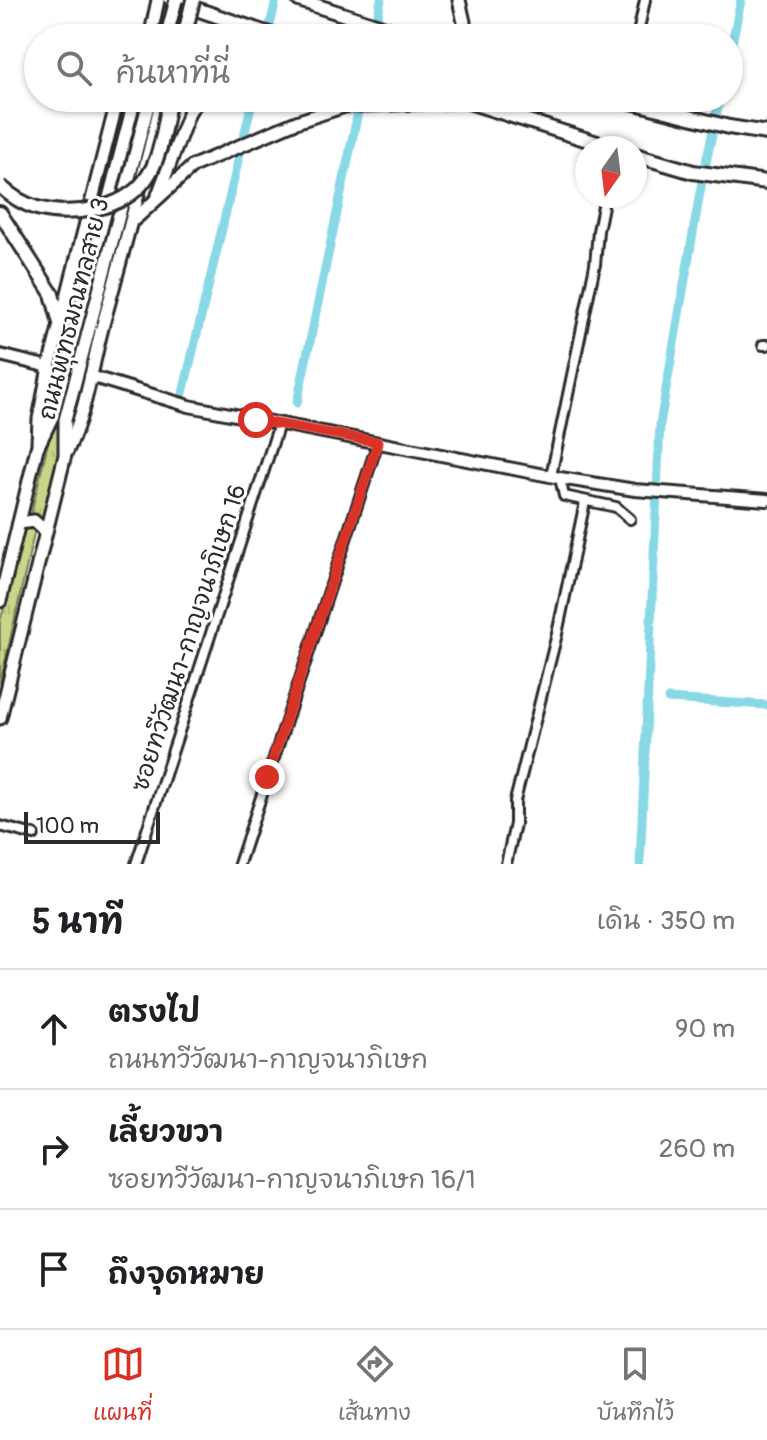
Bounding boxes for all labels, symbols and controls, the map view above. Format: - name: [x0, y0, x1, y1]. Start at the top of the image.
- search box: [24, 24, 743, 112]
- icon: search: [52, 46, 96, 90]
- text: ค้นหาที่นี่: [116, 55, 230, 92]
- north arrow: [575, 136, 647, 208]
- street label: ถนนพุทธมณฑลสาย 3: [32, 195, 119, 424]
- route start: [238, 402, 274, 438]
- street label: ซอยทวีวัฒนา-กาญจนาภิเษก 16: [125, 480, 252, 795]
- route end: [249, 759, 285, 795]
- scale bar: [24, 808, 160, 844]
- text: 100 m: [36, 812, 99, 840]
- text: 5 นาที: [32, 901, 123, 944]
- text: เดิน · 350 m: [597, 905, 735, 937]
- text: ตรงไป: [108, 994, 200, 1031]
- icon: ahead: [32, 1007, 76, 1051]
- text: 90 m: [675, 1013, 735, 1045]
- text: ถนนทวีวัฒนา-กาญจนาภิเษก: [108, 1044, 428, 1076]
- text: เลี้ยวขวา: [108, 1114, 223, 1151]
- icon: right: [32, 1127, 76, 1171]
- text: 260 m: [659, 1133, 735, 1165]
- text: ซอยทวีวัฒนา-กาญจนาภิเษก 16/1: [108, 1164, 476, 1196]
- icon: arrive: [32, 1247, 76, 1291]
- text: ถึงจุดหมาย: [108, 1256, 265, 1293]
- tab: แผนที่: [93, 1342, 152, 1428]
- tab: เส้นทาง: [338, 1342, 411, 1428]
- tab: บันทึกไว้: [597, 1342, 674, 1428]

